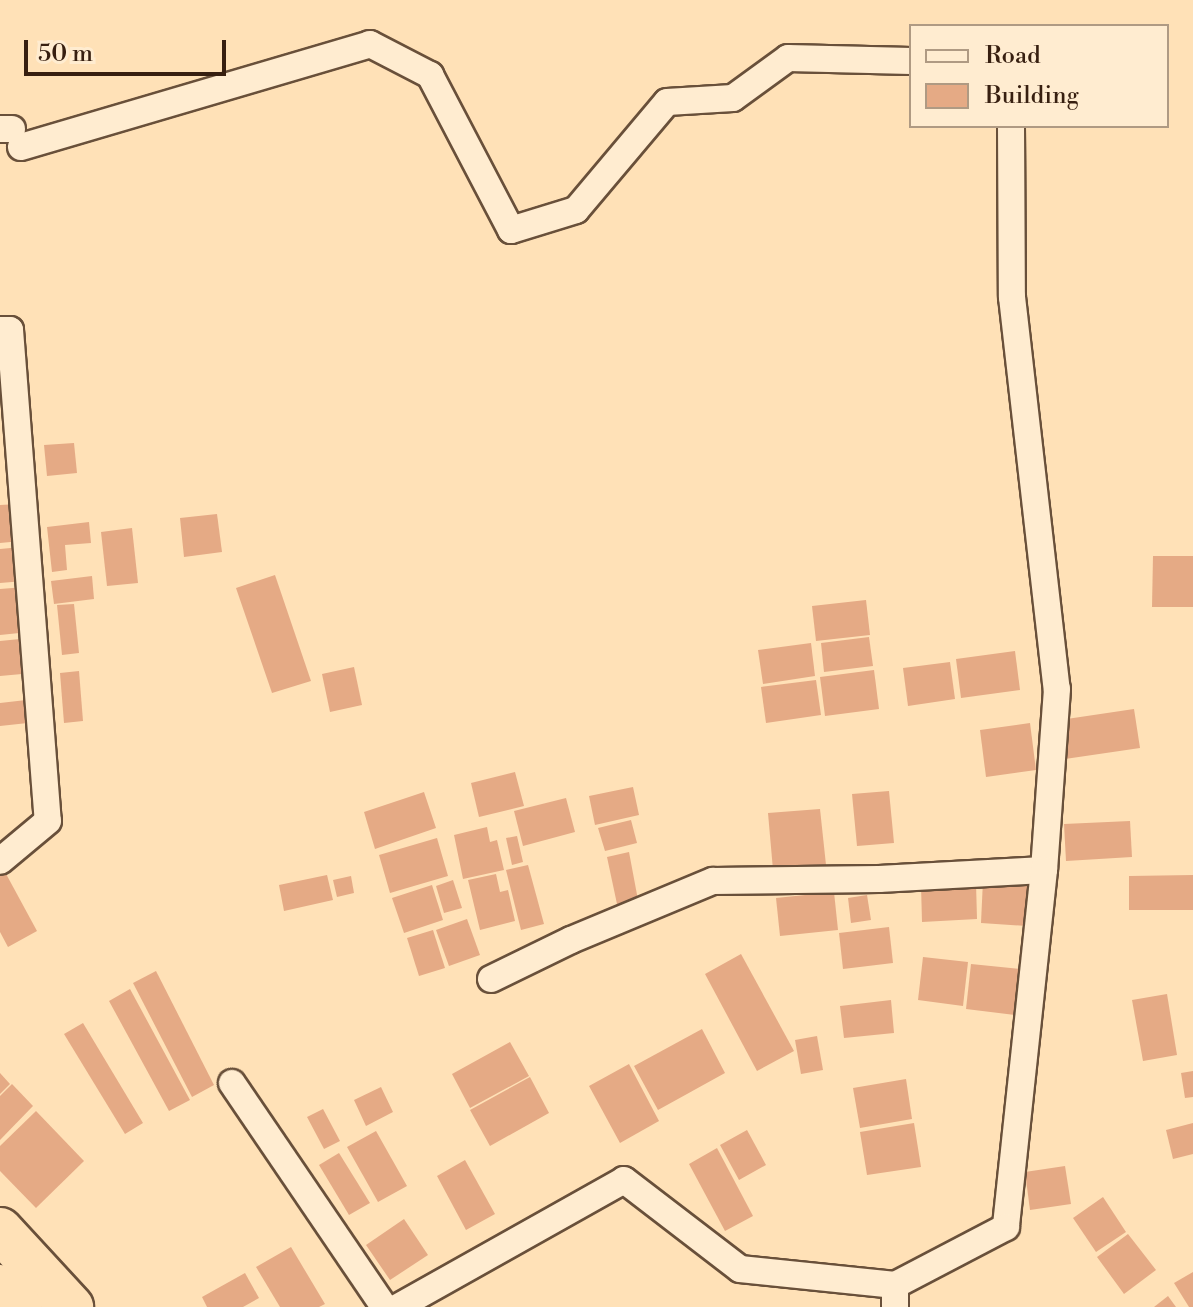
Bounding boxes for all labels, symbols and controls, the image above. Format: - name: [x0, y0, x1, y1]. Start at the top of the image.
- scale bar: [28, 24, 230, 74]
- legend: [909, 24, 1169, 128]
- text: 50 m: [38, 39, 93, 69]
- text: Road: [985, 41, 1041, 71]
- text: Building: [985, 81, 1079, 111]

